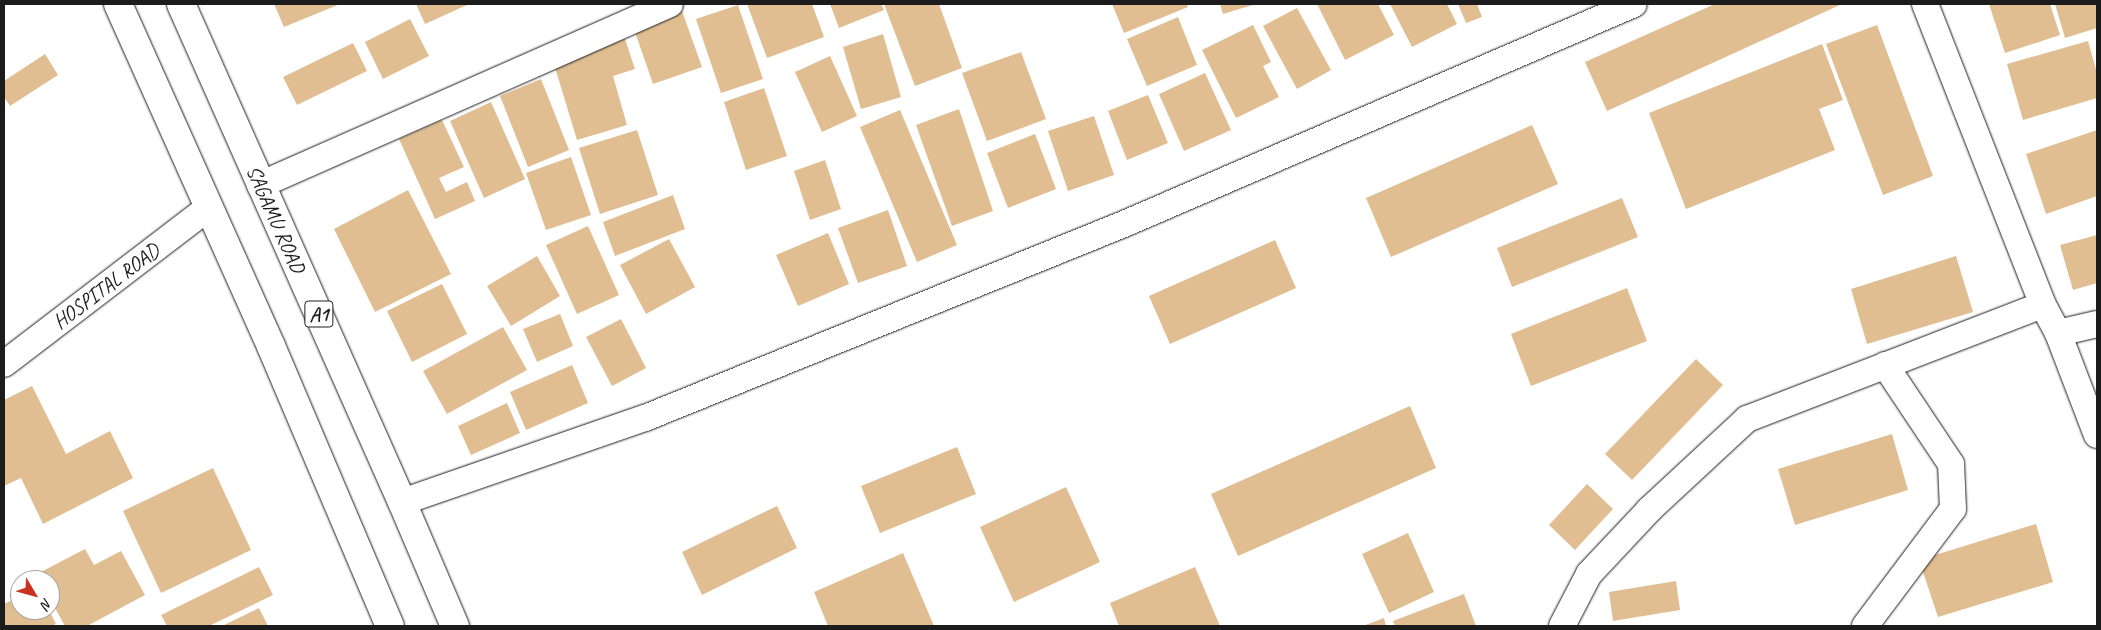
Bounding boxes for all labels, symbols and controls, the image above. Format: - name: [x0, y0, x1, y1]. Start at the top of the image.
- street label: SAGAMU ROAD: [241, 161, 311, 277]
- street label: HOSPITAL ROAD: [47, 238, 165, 334]
- road number: A1: [304, 296, 334, 332]
- north arrow: [10, 570, 60, 620]
- text: N: [37, 595, 56, 612]

